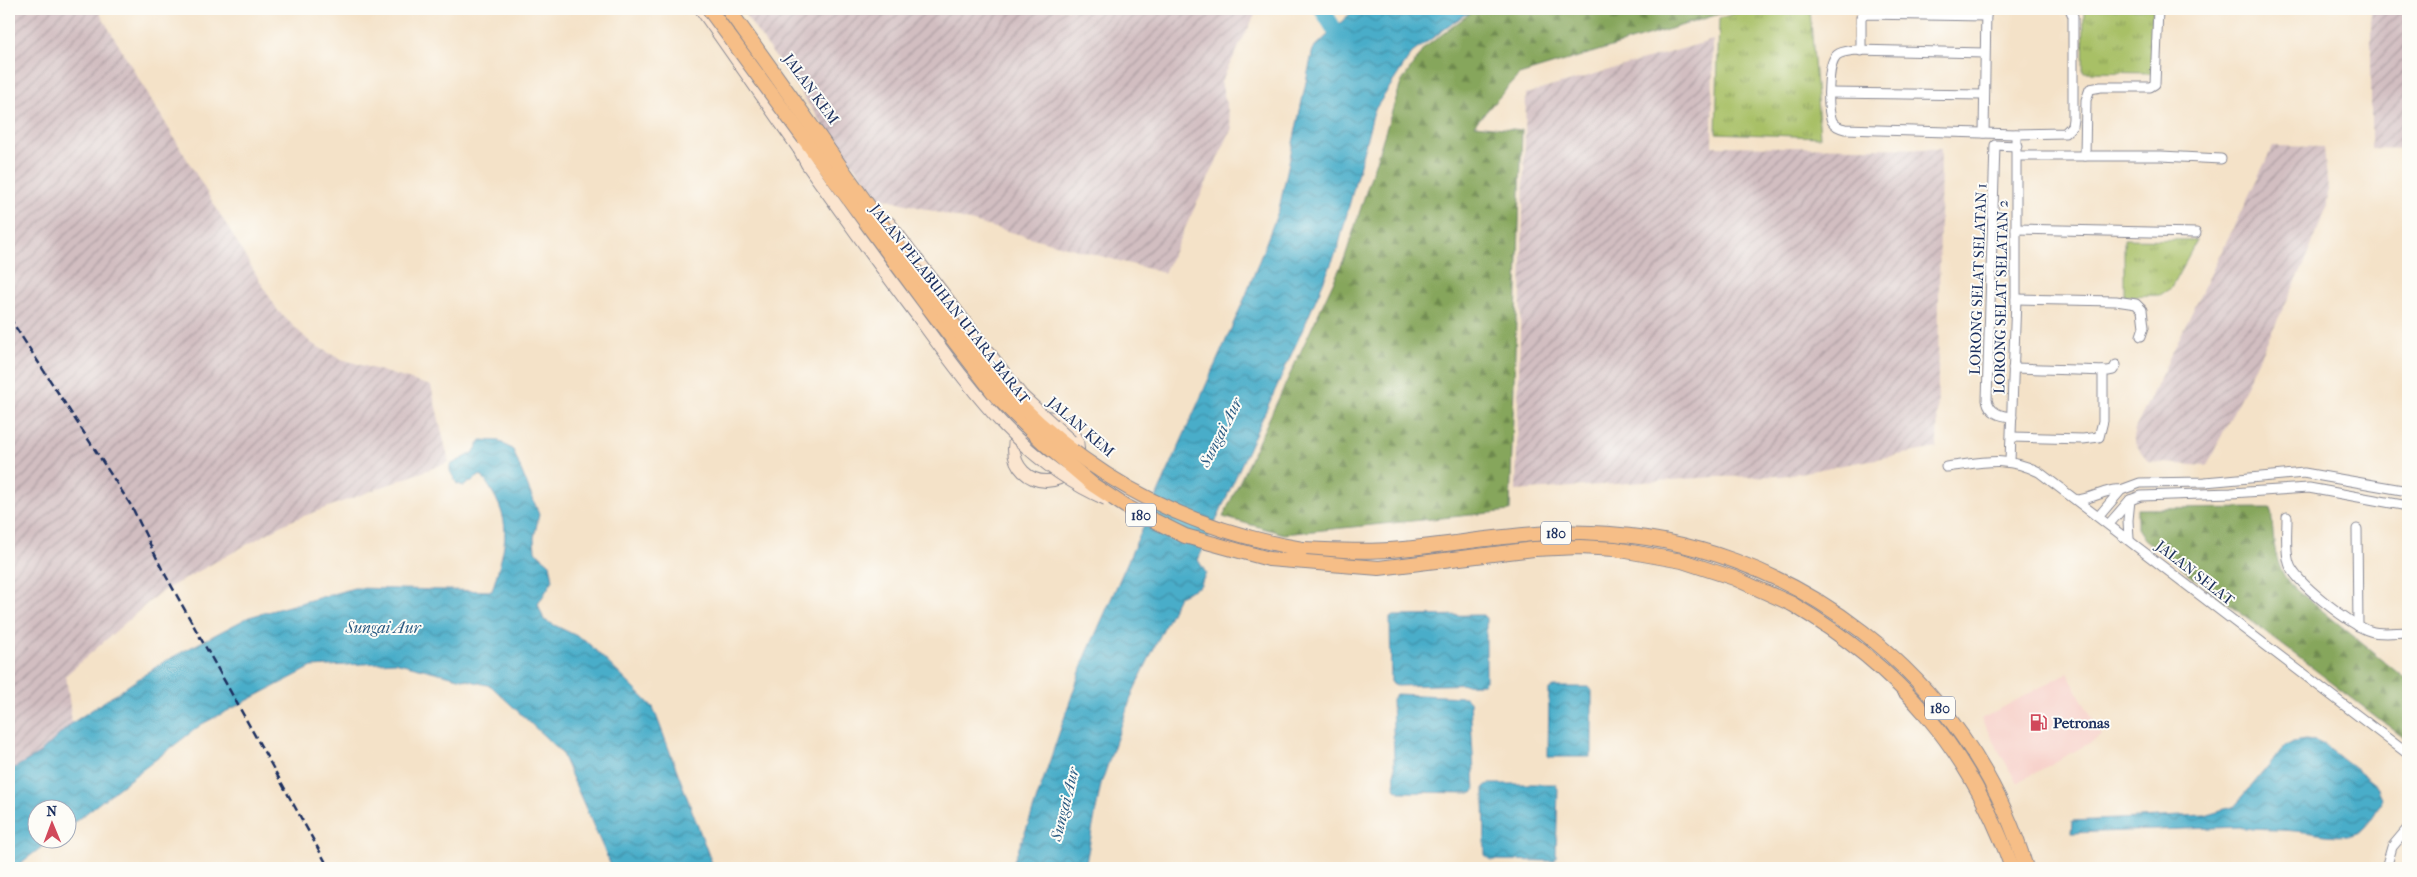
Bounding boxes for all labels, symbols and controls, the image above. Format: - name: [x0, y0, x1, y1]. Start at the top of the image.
- street label: JALAN KEM: [779, 49, 843, 128]
- street label: LORONG SELAT SELATAN 1: [1966, 183, 1990, 375]
- street label: JALAN PELABUHAN UTARA-BARAT: [866, 200, 1034, 408]
- street label: LORONG SELAT SELATAN 2: [1990, 200, 2012, 394]
- street label: JALAN KEM: [1043, 392, 1118, 461]
- water label: Sungai Aur: [1194, 393, 1247, 471]
- road number: 180: [1126, 504, 1156, 526]
- road number: 180: [1541, 522, 1571, 544]
- street label: JALAN SELAT: [2151, 536, 2238, 610]
- water label: Sungai Aur: [344, 618, 422, 637]
- road number: 180: [1925, 696, 1955, 720]
- fuel station icon: Petronas: [2029, 713, 2049, 733]
- place label: Petronas: [2053, 714, 2110, 732]
- water label: Sungai Aur: [1046, 764, 1083, 844]
- north arrow: [28, 800, 78, 850]
- text: N: [46, 803, 58, 820]

